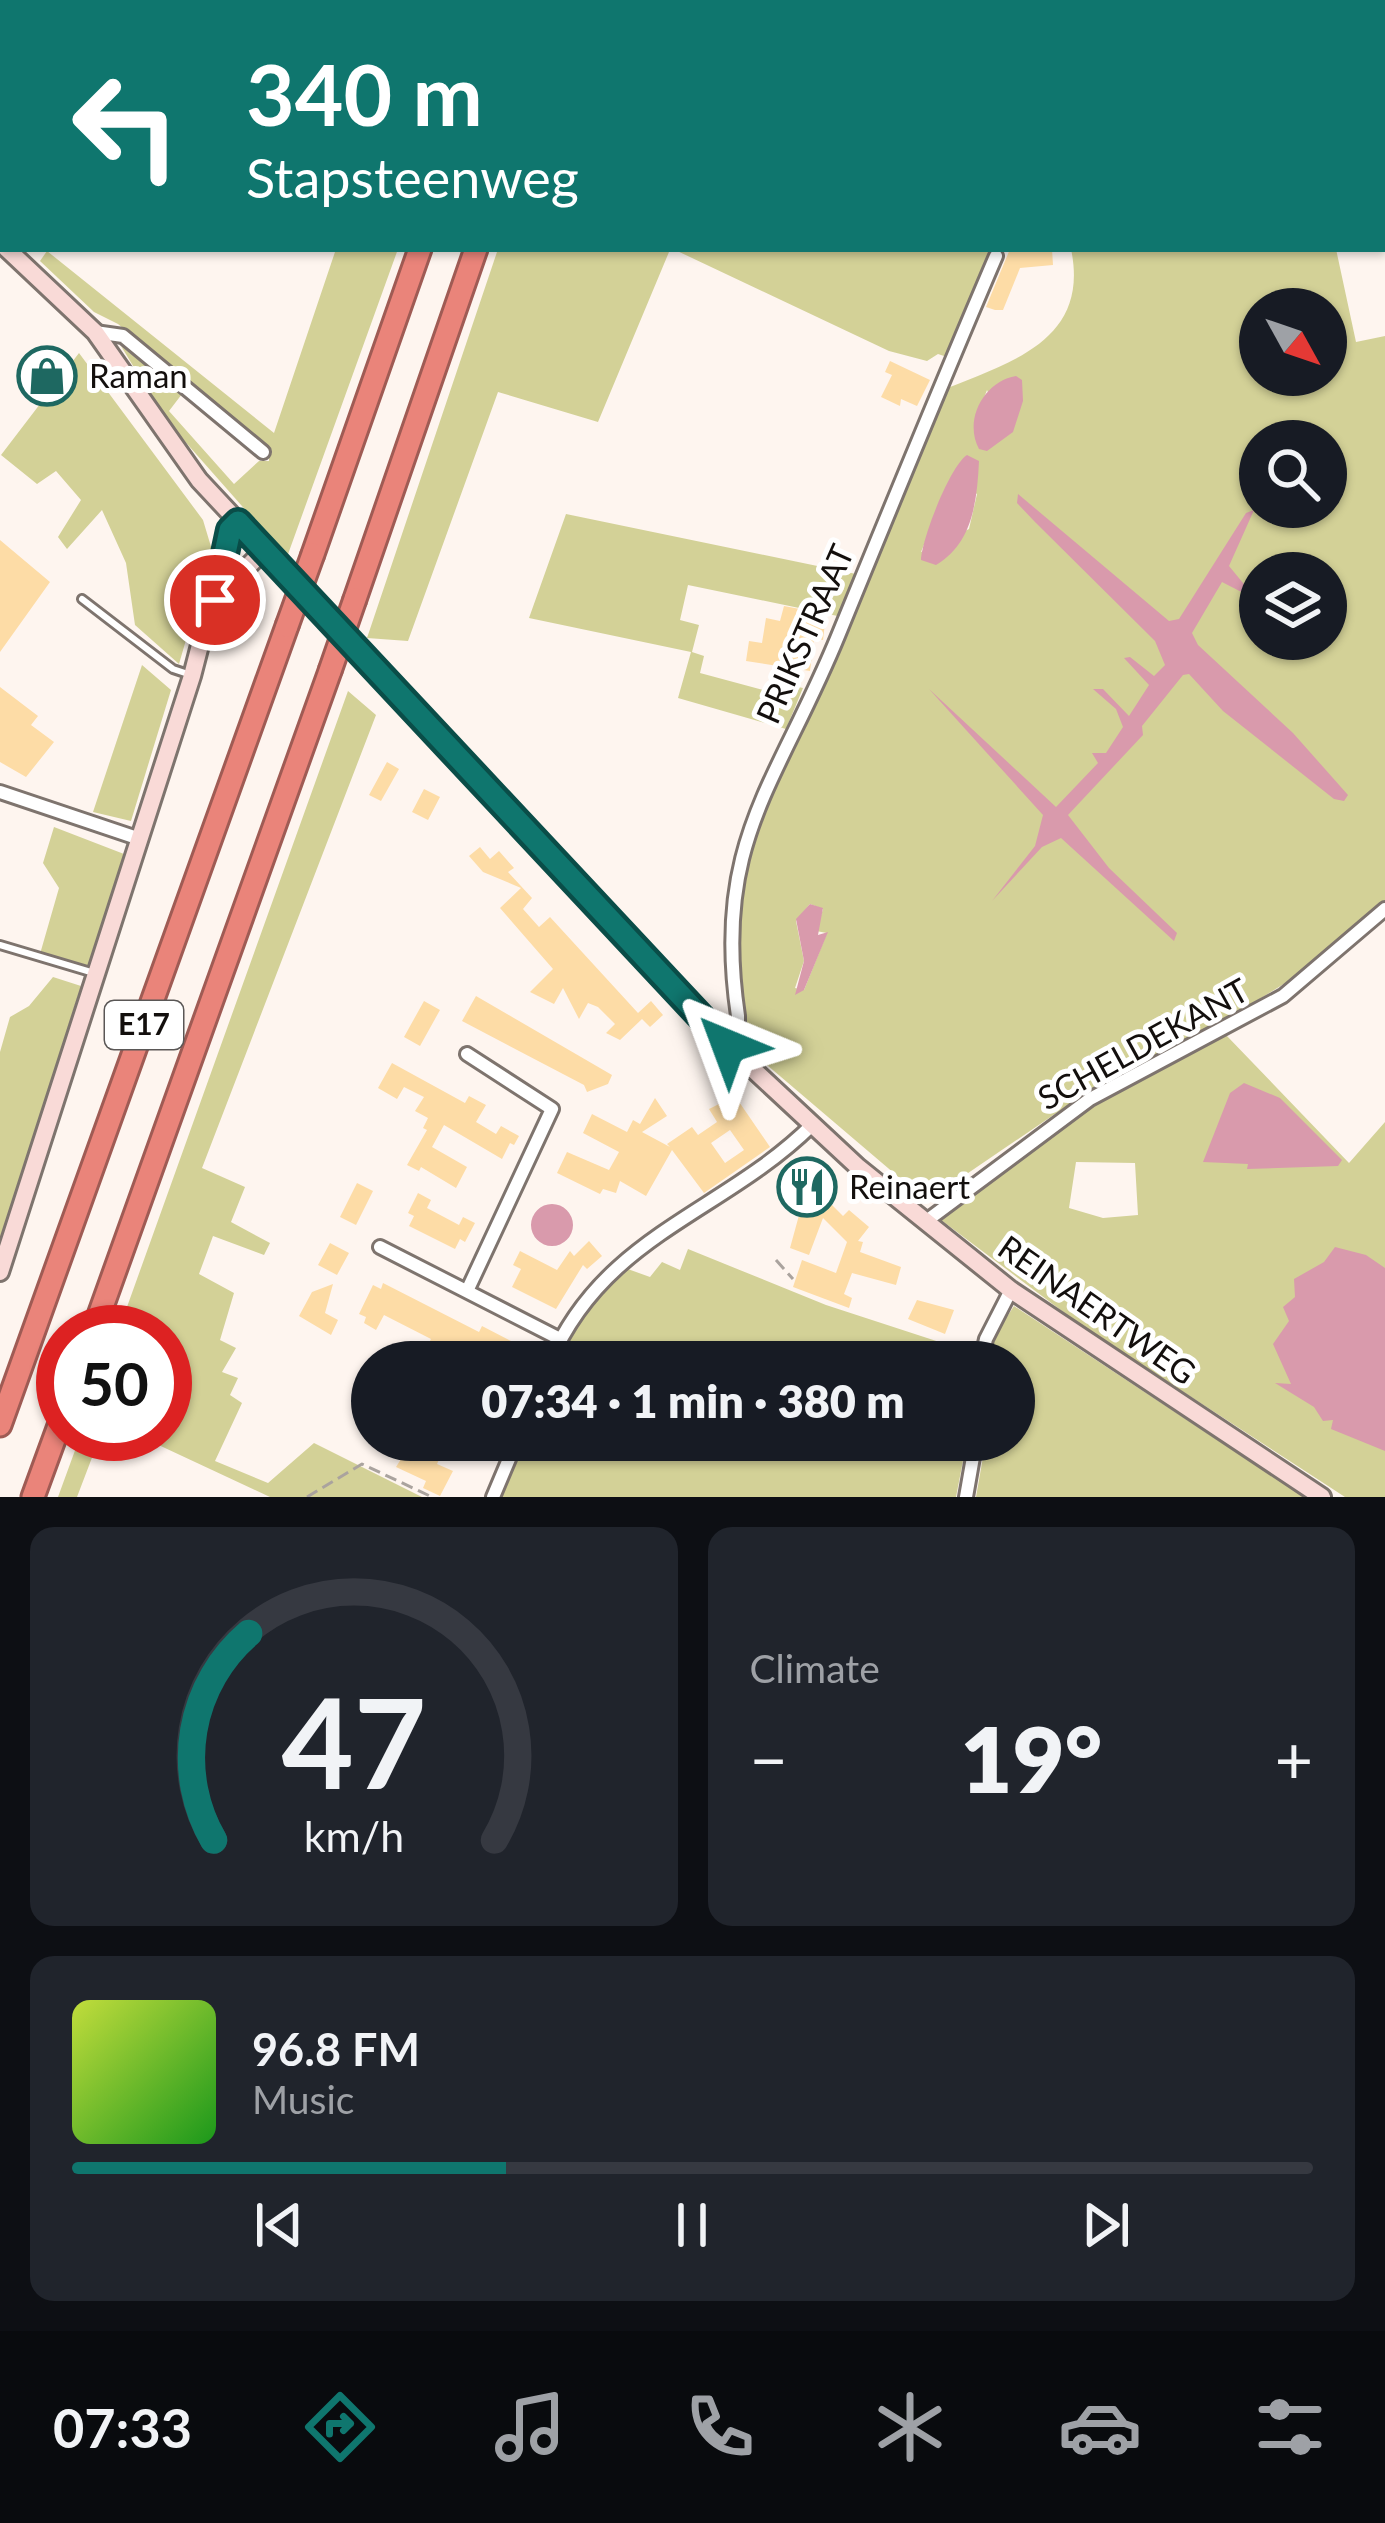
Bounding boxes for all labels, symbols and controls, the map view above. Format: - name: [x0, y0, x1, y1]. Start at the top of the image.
- text: 340 m: [246, 43, 483, 144]
- icon: left: [48, 48, 204, 204]
- text: Stapsteenweg: [246, 145, 579, 210]
- north arrow: [1239, 288, 1347, 396]
- map controls: [1239, 288, 1347, 660]
- shop icon: Raman: [16, 345, 78, 407]
- place label: Raman: [89, 355, 188, 395]
- button: search: [1239, 420, 1347, 528]
- street label: PRIKSTRAAT: [747, 538, 862, 729]
- pin: [164, 549, 266, 651]
- button: layers: [1239, 552, 1347, 660]
- icon: arrive: [182, 567, 248, 633]
- street label: SCHELDEKANT: [1030, 969, 1255, 1117]
- position arrow: [665, 983, 791, 1109]
- road number: E17: [105, 1001, 183, 1049]
- restaurant icon: Reinaert: [776, 1156, 838, 1218]
- place label: Reinaert: [849, 1166, 970, 1206]
- street label: REINAERTWEG: [991, 1226, 1204, 1392]
- speed limit sign: 50: [36, 1305, 192, 1461]
- text: 07:34 · 1 min · 380 m: [481, 1374, 905, 1428]
- text: Climate: [750, 1645, 880, 1691]
- text: 47: [281, 1666, 426, 1816]
- text: 19°: [960, 1704, 1102, 1812]
- text: −: [750, 1719, 788, 1798]
- text: +: [1275, 1719, 1313, 1798]
- text: km/h: [304, 1809, 404, 1860]
- text: 96.8 FM: [252, 2022, 420, 2076]
- text: Music: [252, 2076, 354, 2122]
- icon: previous: [246, 2192, 312, 2258]
- icon: pause: [659, 2192, 725, 2258]
- icon: next: [1073, 2192, 1139, 2258]
- icon: directions: [298, 2385, 382, 2469]
- icon: music: [488, 2385, 572, 2469]
- icon: phone: [678, 2385, 762, 2469]
- icon: climate: [868, 2385, 952, 2469]
- icon: car: [1058, 2385, 1142, 2469]
- icon: filters: [1248, 2385, 1332, 2469]
- text: 07:33: [53, 2395, 192, 2460]

